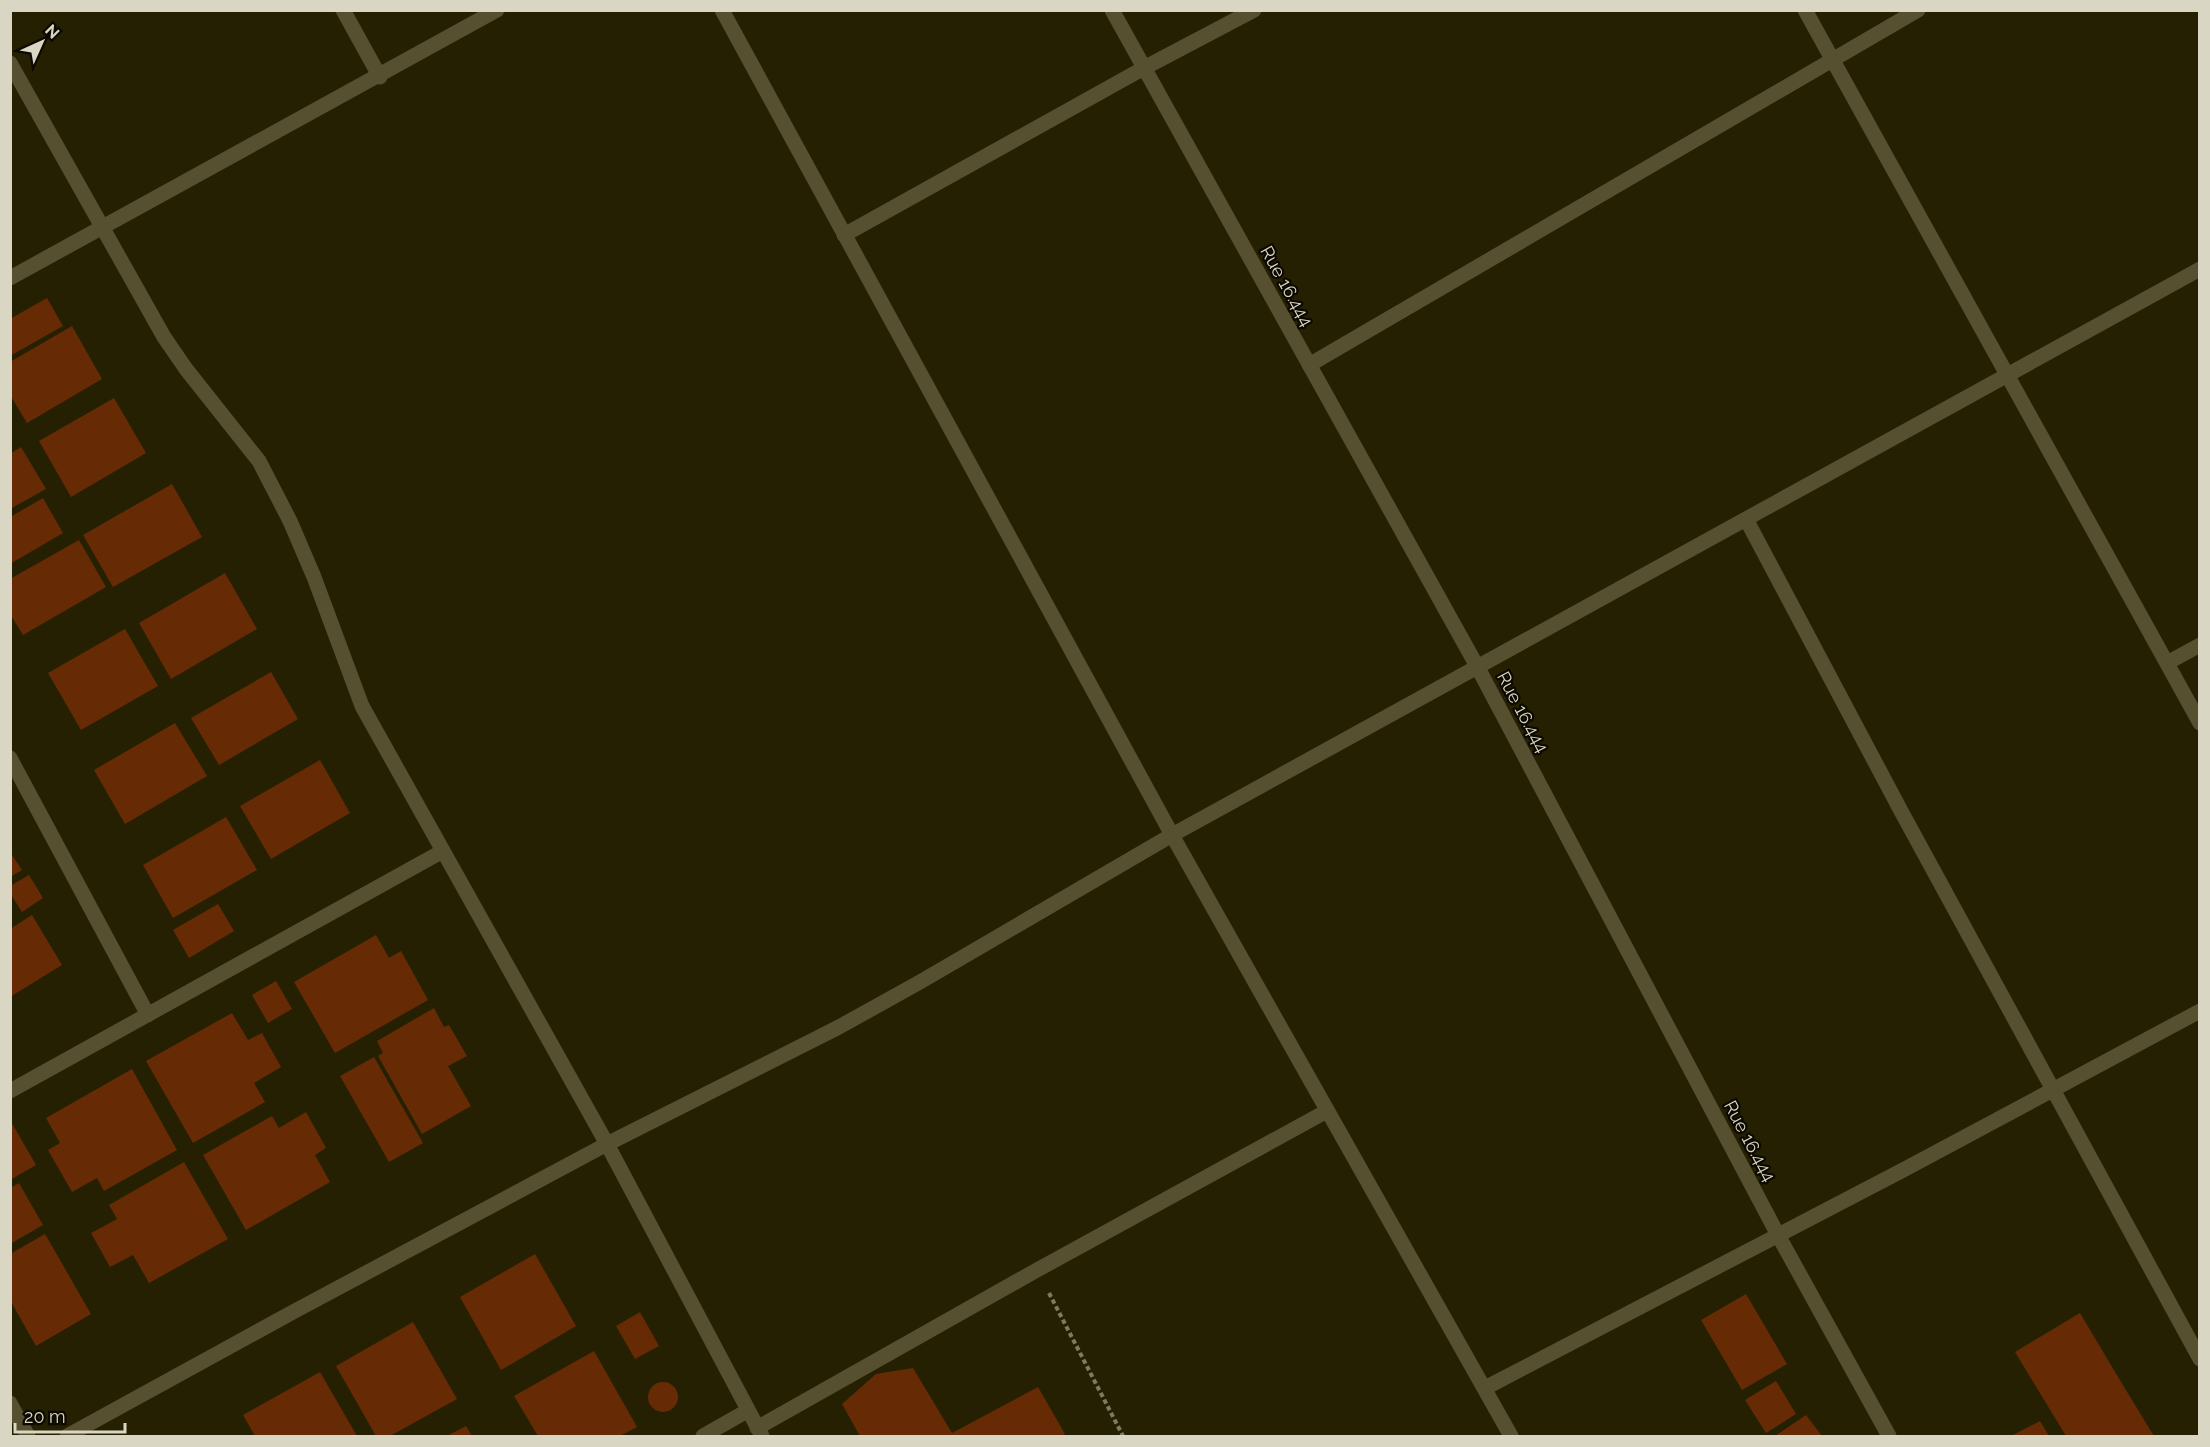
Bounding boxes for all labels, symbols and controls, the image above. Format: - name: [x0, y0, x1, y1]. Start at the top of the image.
- north arrow: [12, 12, 72, 72]
- text: N: [41, 21, 63, 43]
- street label: Rue 16.444: [1256, 242, 1318, 330]
- street label: Rue 16.444: [1493, 668, 1553, 756]
- street label: Rue 16.444: [1720, 1097, 1780, 1185]
- scale bar: [15, 1396, 124, 1434]
- text: 20 m: [24, 1406, 66, 1427]

